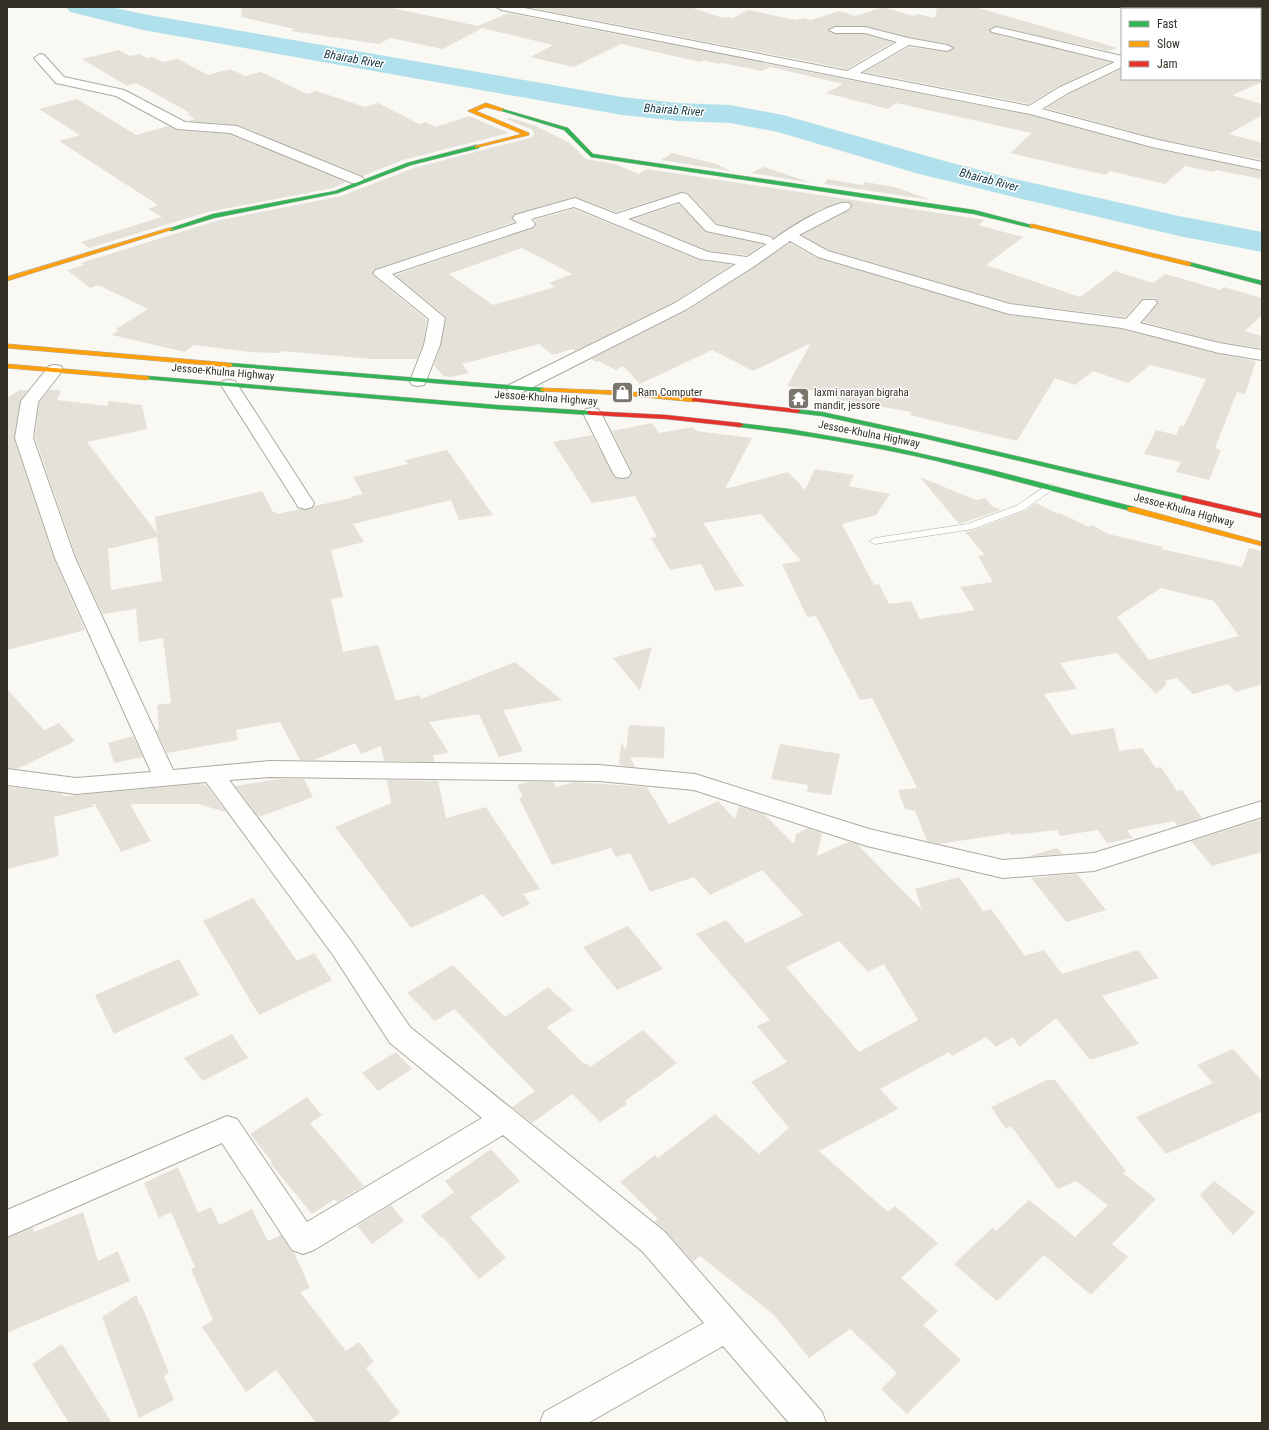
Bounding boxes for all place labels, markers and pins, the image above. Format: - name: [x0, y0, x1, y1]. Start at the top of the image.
- shop icon: Ram Computer: [610, 379, 636, 405]
- temple icon: laxmi narayan bigraha mandir, jessore: [786, 385, 812, 411]
- place label: Ram Computer: [638, 386, 703, 399]
- place label: laxmi narayan bigraha mandir, jessore: [814, 386, 909, 412]

